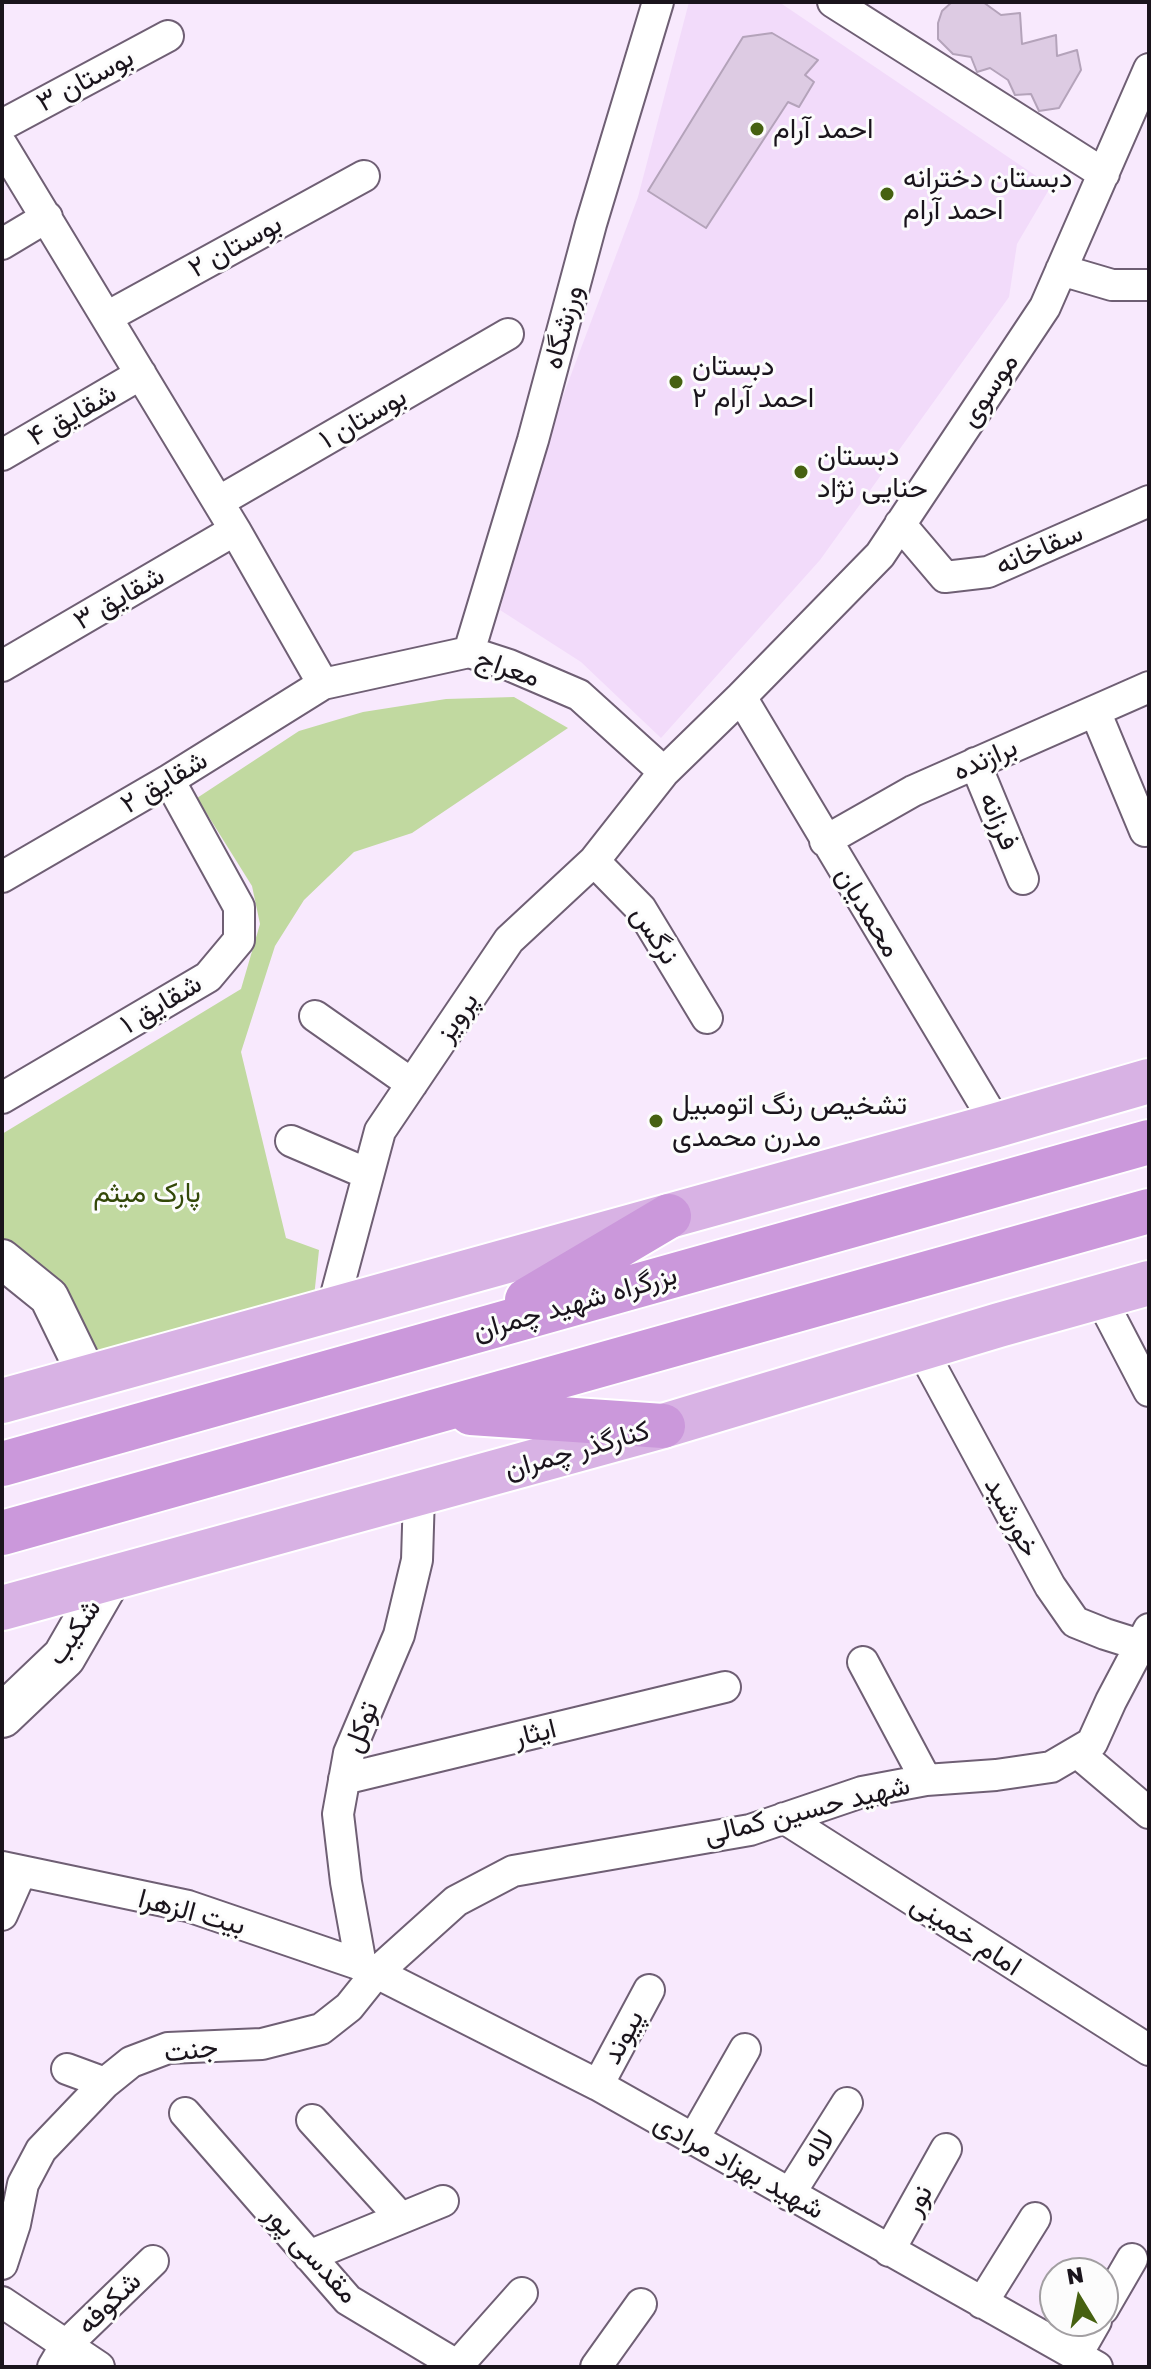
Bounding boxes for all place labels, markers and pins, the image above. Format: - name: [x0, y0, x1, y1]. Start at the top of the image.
- place label: احمد آرام: [773, 112, 874, 146]
- marker: احمد آرام: [748, 120, 766, 138]
- place label: دبستان دخترانه احمد آرام: [903, 161, 1072, 227]
- marker: دبستان دخترانه احمد آرام: [878, 185, 896, 203]
- place label: دبستان احمد آرام ۲: [692, 349, 814, 415]
- marker: دبستان احمد آرام ۲: [667, 373, 685, 391]
- place label: دبستان حنایی نژاد: [817, 439, 928, 505]
- marker: دبستان حنایی نژاد: [792, 463, 810, 481]
- place label: تشخیص رنگ اتومبیل مدرن محمدی: [672, 1088, 907, 1154]
- marker: تشخیص رنگ اتومبیل مدرن محمدی: [647, 1112, 665, 1130]

